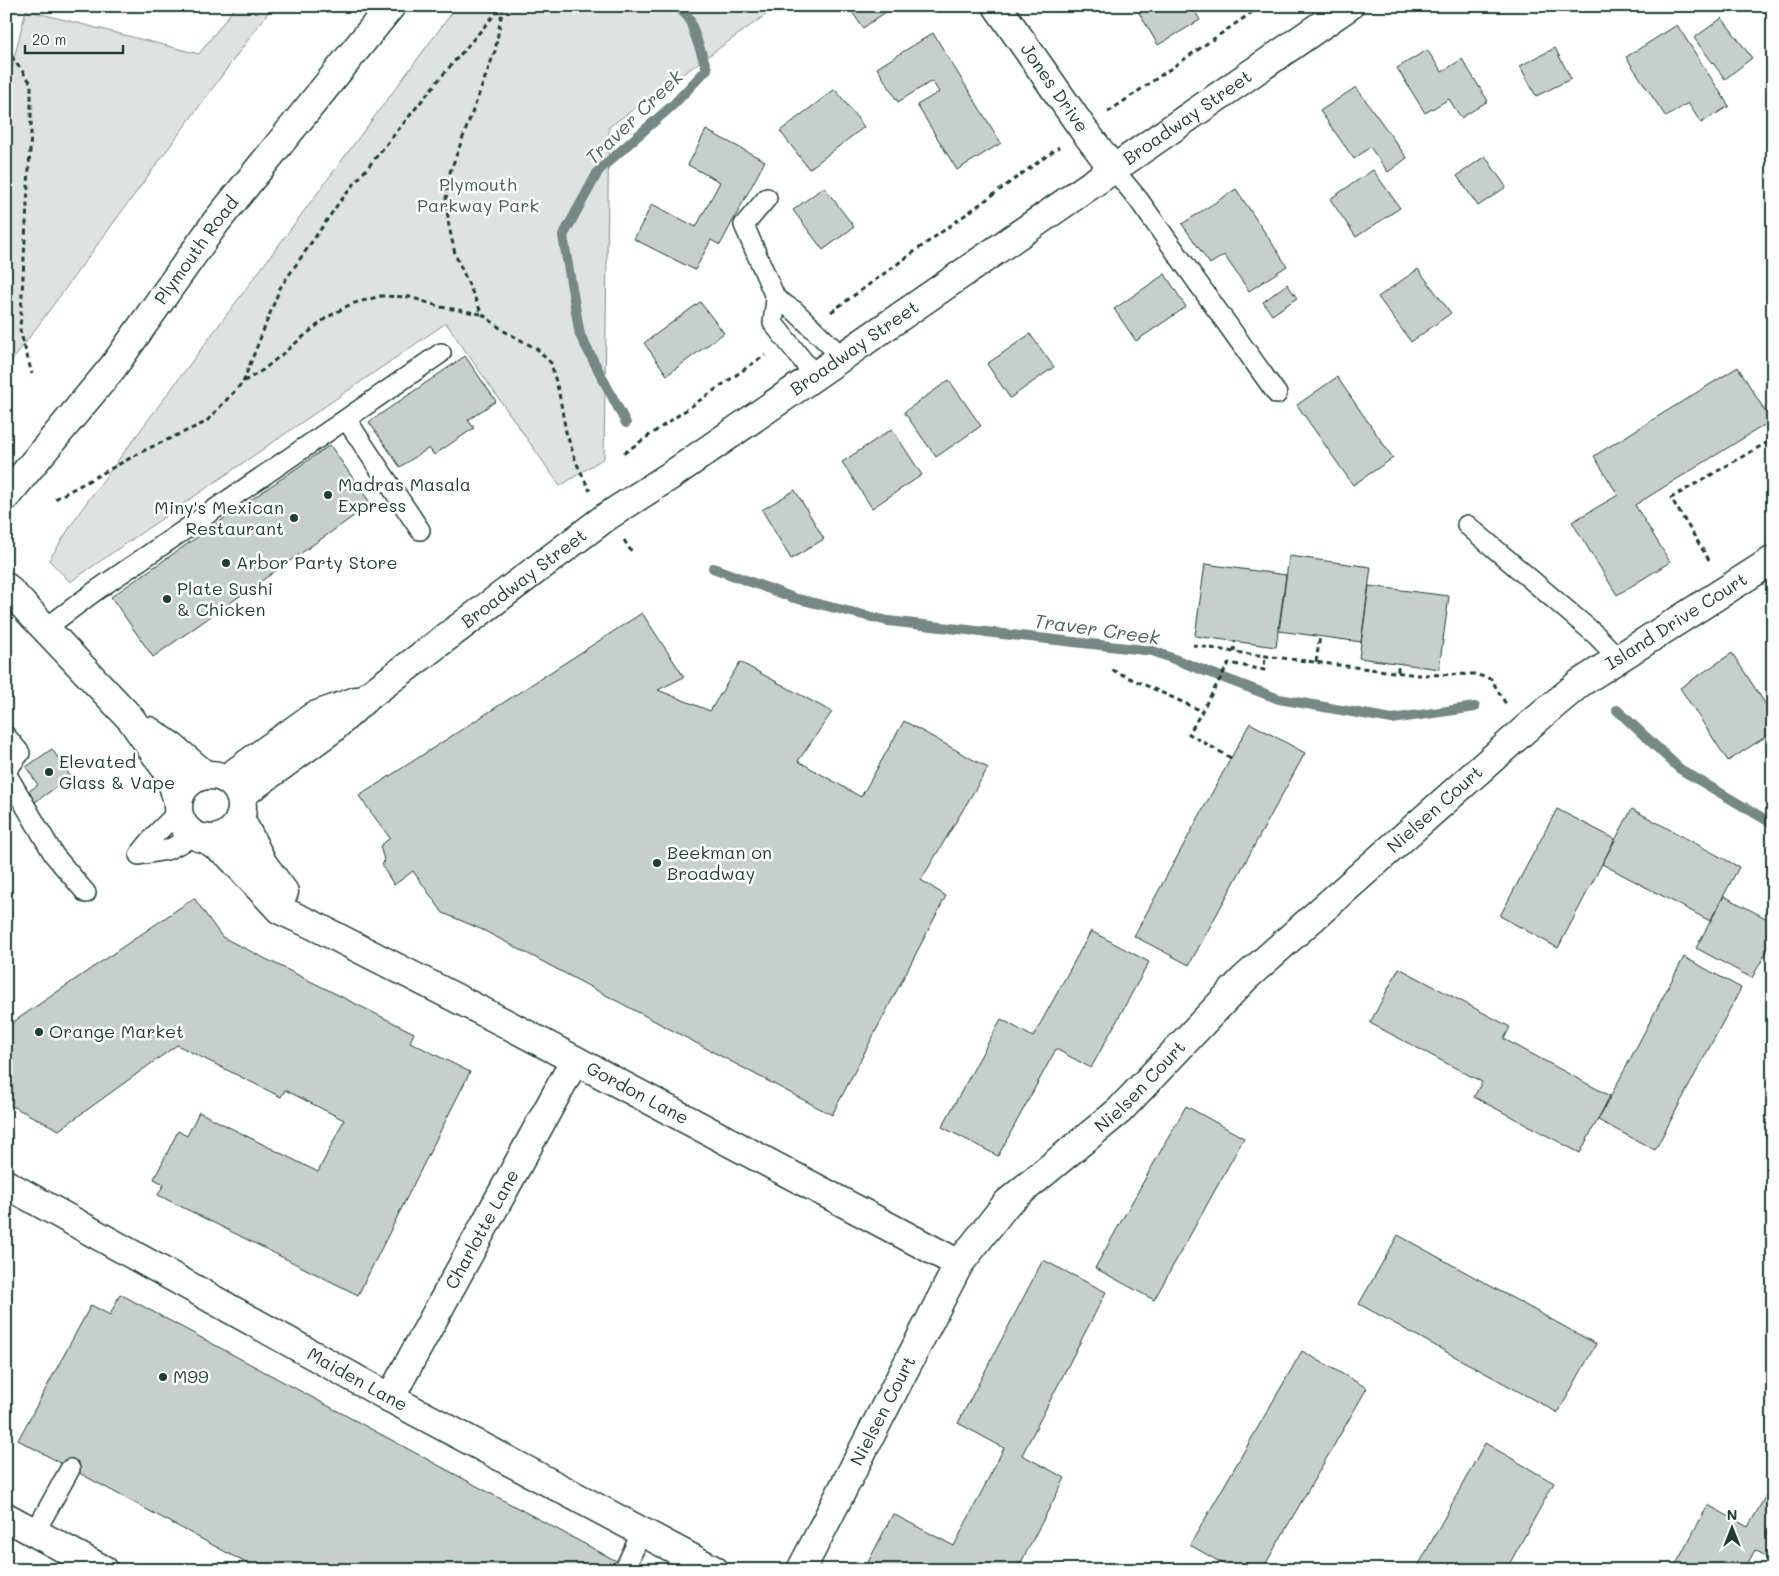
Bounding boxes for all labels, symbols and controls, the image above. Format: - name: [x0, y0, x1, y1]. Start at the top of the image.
- scale bar: [25, 22, 122, 54]
- text: 20 m: [32, 29, 66, 49]
- street label: Jones Drive: [1016, 38, 1095, 137]
- water label: Traver Creek: [580, 63, 688, 169]
- street label: Broadway Street: [1118, 64, 1256, 170]
- park label: Plymouth Parkway Park: [417, 172, 539, 217]
- street label: Plymouth Road: [148, 191, 243, 309]
- street label: Broadway Street: [785, 294, 923, 400]
- place label: Madras Masala Express: [338, 472, 471, 517]
- marker: Madras Masala Express: [322, 489, 334, 501]
- place label: Miny's Mexican Restaurant: [154, 495, 284, 540]
- marker: Miny's Mexican Restaurant: [288, 512, 300, 524]
- street label: Broadway Street: [456, 523, 591, 633]
- place label: Arbor Party Store: [236, 550, 398, 574]
- marker: Arbor Party Store: [220, 557, 232, 569]
- street label: Island Drive Court: [1601, 567, 1751, 675]
- place label: Plate Sushi & Chicken: [177, 576, 273, 621]
- marker: Plate Sushi & Chicken: [161, 593, 173, 605]
- water label: Traver Creek: [1033, 607, 1162, 650]
- place label: Elevated Glass & Vape: [59, 749, 175, 794]
- street label: Nielsen Court: [1381, 760, 1487, 858]
- marker: Elevated Glass & Vape: [43, 766, 55, 778]
- place label: Beekman on Broadway: [667, 840, 772, 885]
- marker: Beekman on Broadway: [651, 857, 663, 869]
- place label: Orange Market: [49, 1019, 184, 1043]
- marker: Orange Market: [33, 1026, 45, 1038]
- street label: Nielsen Court: [1089, 1035, 1190, 1137]
- street label: Gordon Lane: [582, 1055, 693, 1129]
- street label: Charlotte Lane: [439, 1165, 524, 1293]
- street label: Maiden Lane: [303, 1341, 412, 1416]
- street label: Nielsen Court: [844, 1351, 921, 1470]
- place label: M99: [173, 1364, 209, 1388]
- marker: M99: [157, 1371, 169, 1383]
- north arrow: [1706, 1504, 1756, 1554]
- text: N: [1727, 1505, 1737, 1524]

